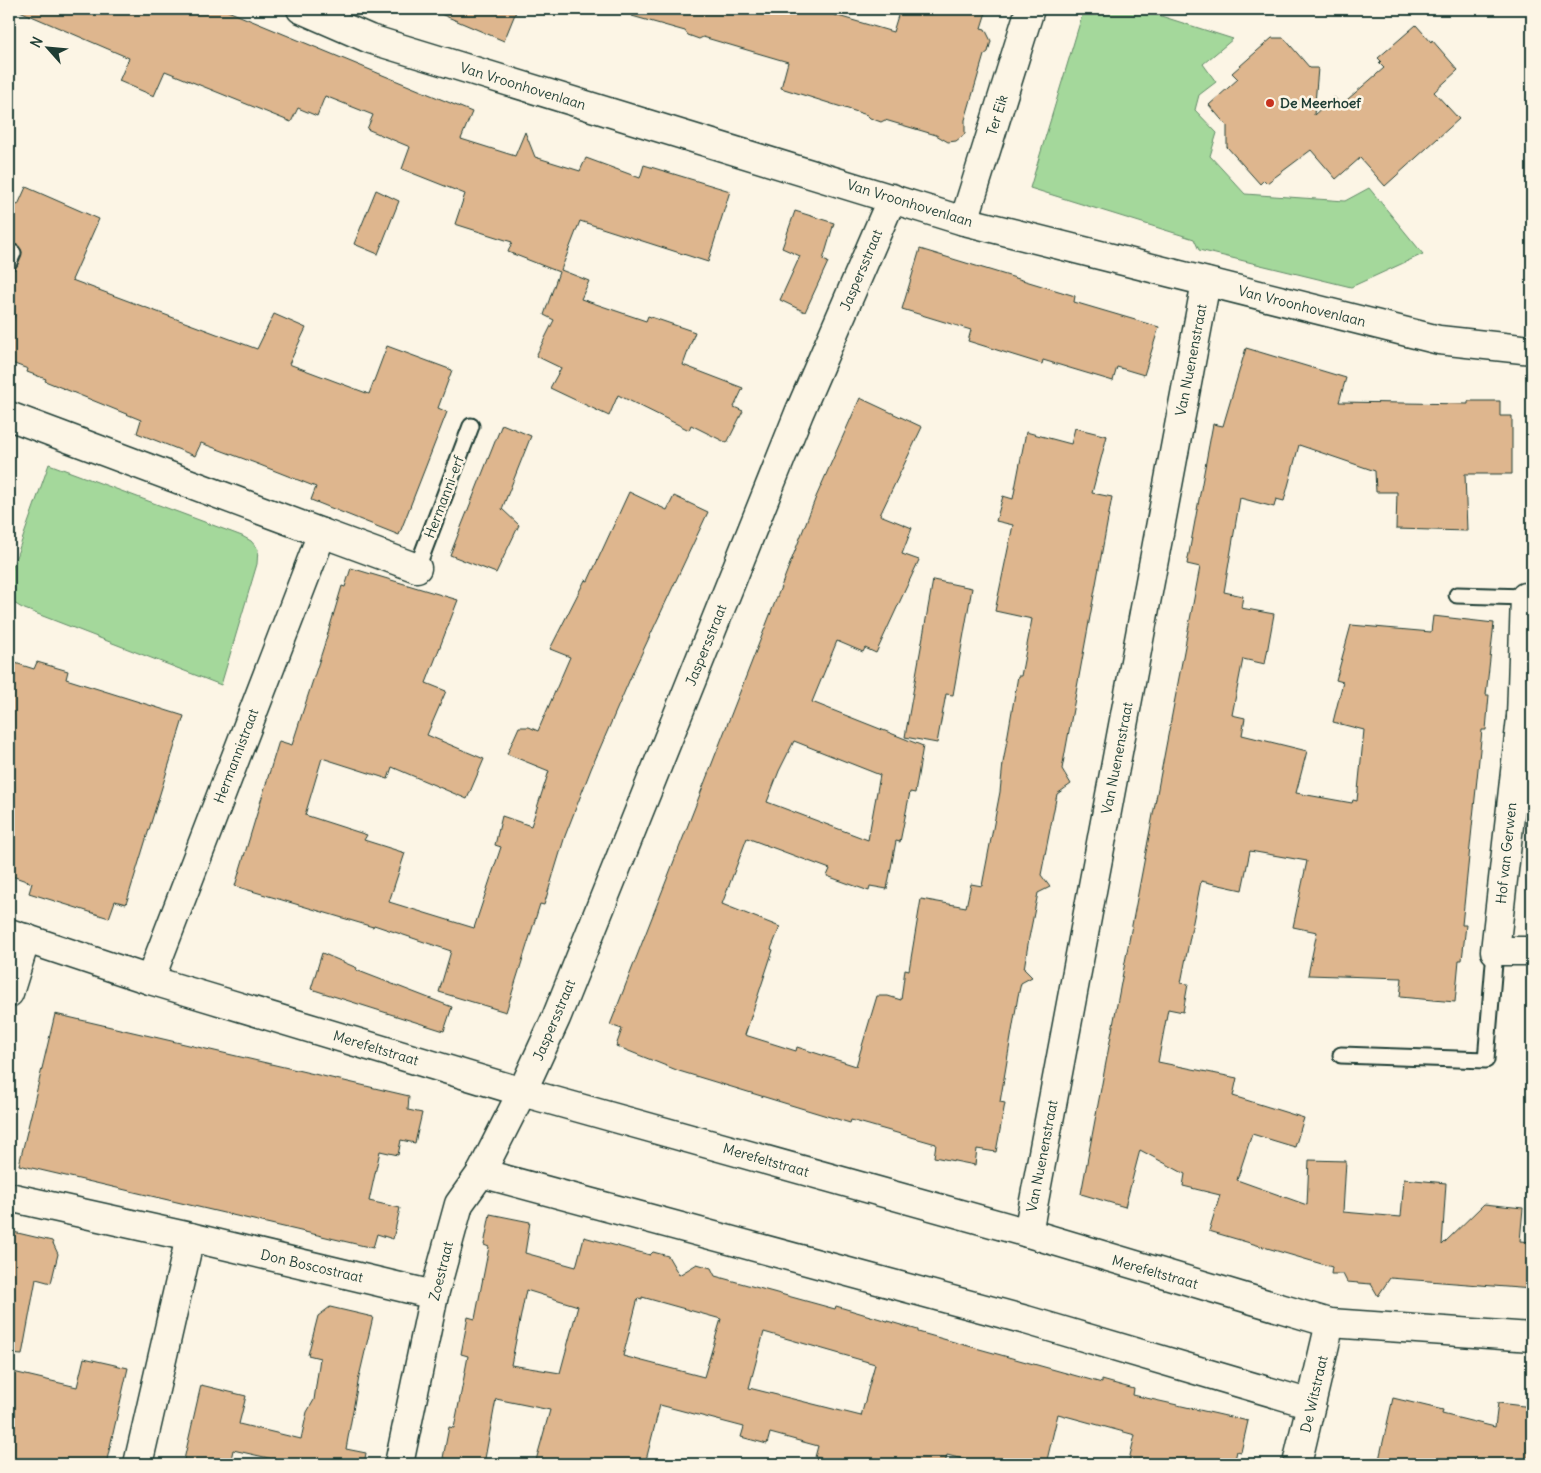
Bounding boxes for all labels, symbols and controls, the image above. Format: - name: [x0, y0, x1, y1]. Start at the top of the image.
- north arrow: [22, 22, 72, 72]
- text: N: [26, 34, 47, 50]
- street label: Van Vroonhovenlaan: [458, 58, 588, 114]
- street label: Ter Eik: [982, 93, 1012, 137]
- place label: De Meerhoef: [1280, 94, 1362, 112]
- marker: De Meerhoef: [1264, 97, 1276, 109]
- street label: Van Vroonhovenlaan: [845, 175, 975, 231]
- street label: Jaspersstraat: [836, 226, 886, 313]
- street label: Van Vroonhovenlaan: [1236, 281, 1368, 331]
- street label: Van Nuenenstraat: [1171, 302, 1211, 418]
- street label: Hermanni-erf: [420, 453, 468, 541]
- street label: Jaspersstraat: [681, 601, 731, 688]
- street label: Van Nuenenstraat: [1097, 700, 1137, 816]
- street label: Hermannistraat: [210, 706, 262, 806]
- street label: Hof van Gerwen: [1492, 801, 1520, 905]
- street label: Jaspersstraat: [529, 976, 579, 1063]
- street label: Merefeltstraat: [331, 1026, 421, 1070]
- street label: Van Nuenenstraat: [1022, 1098, 1062, 1214]
- street label: Merefeltstraat: [721, 1139, 811, 1181]
- street label: Zoestraat: [425, 1239, 457, 1302]
- street label: Don Boscostraat: [259, 1245, 365, 1287]
- street label: Merefeltstraat: [1110, 1251, 1200, 1293]
- street label: De Witstraat: [1296, 1353, 1332, 1434]

